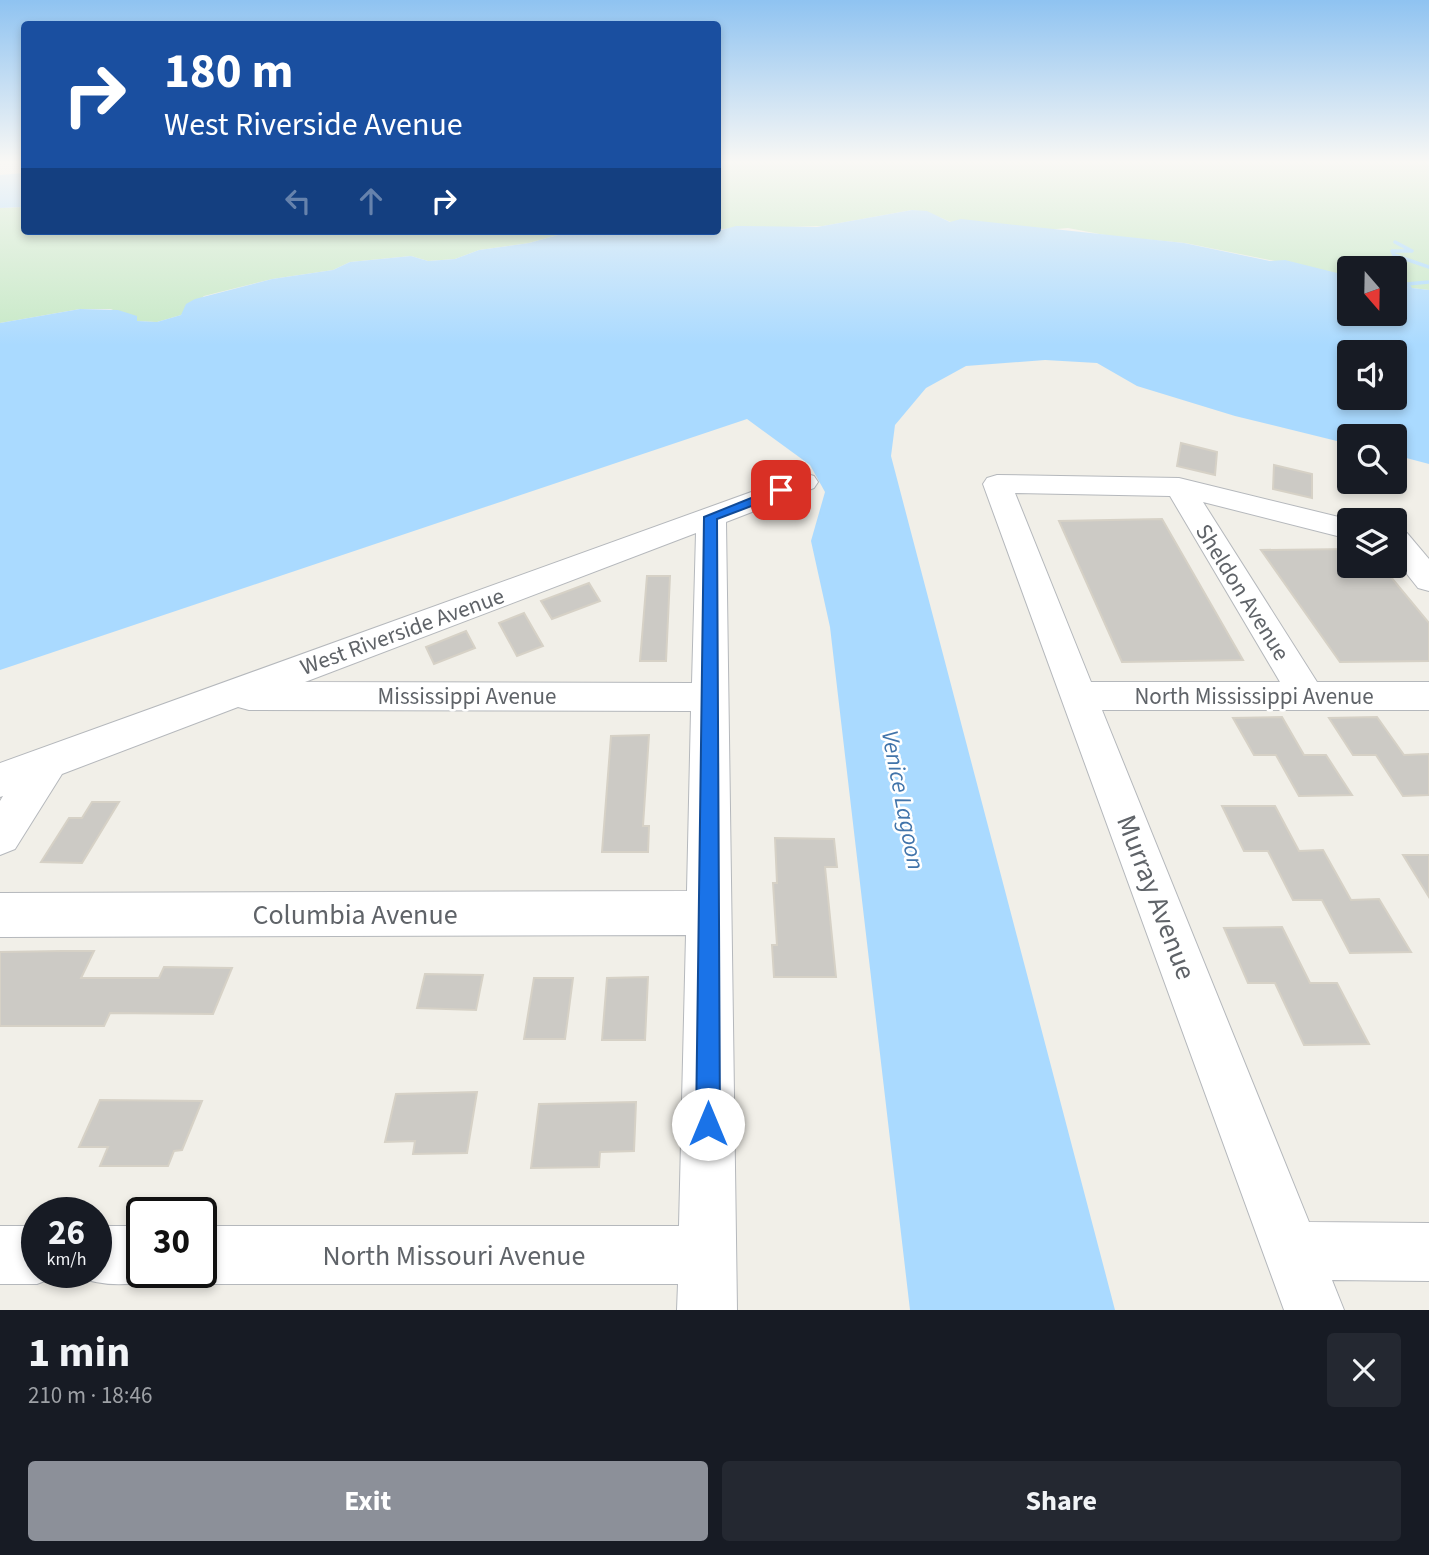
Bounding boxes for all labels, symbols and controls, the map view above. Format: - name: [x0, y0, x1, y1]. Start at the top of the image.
- text: 180 m: [164, 37, 293, 107]
- icon: right: [49, 49, 140, 140]
- text: West Riverside Avenue: [164, 102, 463, 148]
- icon: left: [279, 182, 317, 220]
- icon: ahead: [352, 182, 390, 220]
- icon: right: [425, 182, 463, 220]
- north arrow: [1337, 256, 1407, 326]
- map controls: [1337, 256, 1407, 578]
- button: sound: [1337, 340, 1407, 410]
- button: search: [1337, 424, 1407, 494]
- pin: [751, 460, 811, 520]
- icon: arrive: [762, 471, 800, 509]
- button: layers: [1337, 508, 1407, 578]
- street label: Sheldon Avenue: [1187, 518, 1298, 667]
- street label: West Riverside Avenue: [296, 579, 509, 684]
- street label: Mississippi Avenue: [378, 680, 556, 713]
- street label: North Mississippi Avenue: [1134, 680, 1374, 713]
- water label: Venice Lagoon: [872, 727, 933, 873]
- street label: Murray Avenue: [1106, 809, 1206, 985]
- street label: Columbia Avenue: [252, 895, 458, 935]
- position arrow: [671, 1087, 745, 1161]
- speed limit sign: 30: [126, 1197, 217, 1288]
- text: 26: [48, 1208, 85, 1258]
- street label: North Missouri Avenue: [323, 1236, 585, 1276]
- text: km/h: [47, 1247, 86, 1272]
- text: 1 min: [28, 1323, 130, 1383]
- button: close: [1327, 1333, 1401, 1407]
- text: 210 m · 18:46: [28, 1379, 152, 1412]
- button: Exit: [28, 1461, 708, 1541]
- button: Share: [722, 1461, 1401, 1541]

